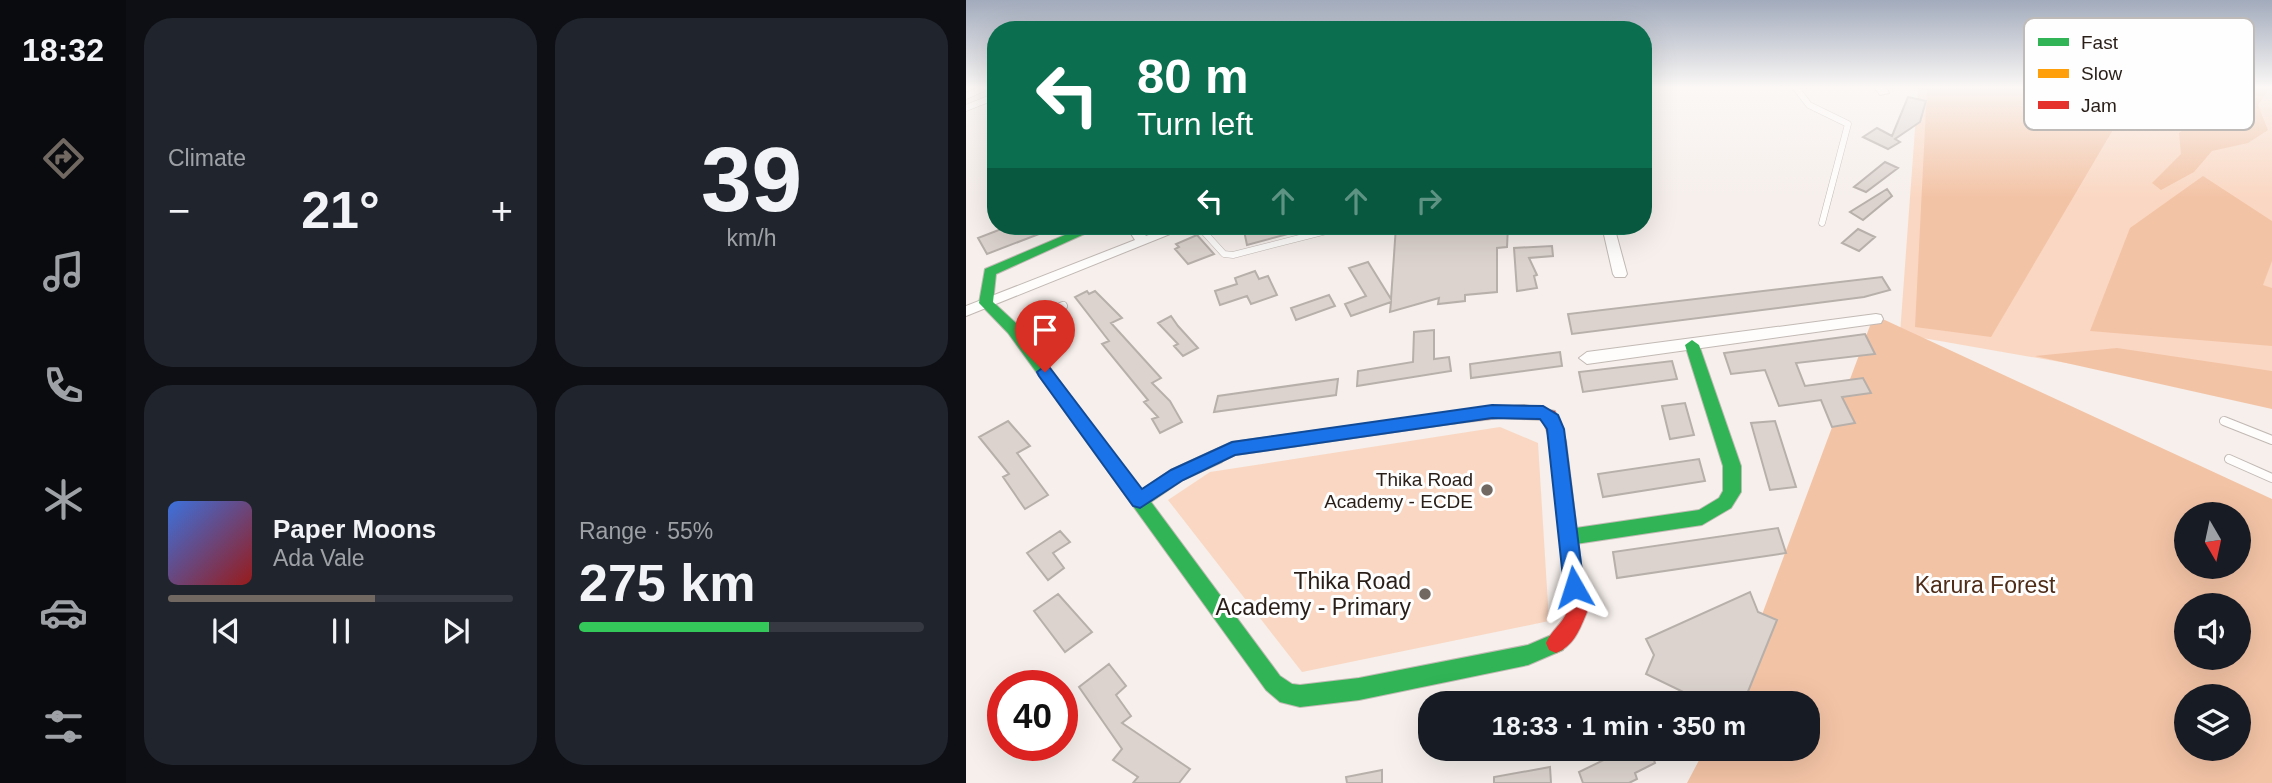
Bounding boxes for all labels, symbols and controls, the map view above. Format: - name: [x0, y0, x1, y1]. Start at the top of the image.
- legend: [2024, 18, 2254, 130]
- text: 18:32: [22, 32, 104, 68]
- text: Fast: [2081, 32, 2119, 53]
- icon: left: [1022, 49, 1113, 140]
- text: 80 m: [1137, 49, 1249, 103]
- text: Slow: [2081, 63, 2122, 84]
- text: Jam: [2081, 95, 2117, 116]
- text: Turn left: [1137, 106, 1253, 142]
- text: 39: [701, 129, 802, 230]
- icon: directions: [39, 134, 88, 183]
- text: Climate: [168, 145, 246, 171]
- text: 21°: [301, 181, 380, 239]
- icon: left: [1191, 182, 1229, 220]
- icon: ahead: [1264, 182, 1302, 220]
- icon: ahead: [1337, 182, 1375, 220]
- icon: right: [1410, 182, 1448, 220]
- text: −: [168, 190, 190, 232]
- text: +: [491, 190, 513, 232]
- text: km/h: [727, 225, 776, 251]
- icon: music: [39, 247, 88, 296]
- pin: [1015, 300, 1075, 372]
- icon: arrive: [1026, 311, 1064, 349]
- icon: phone: [39, 361, 88, 410]
- place label: Thika Road Academy - ECDE: [1324, 469, 1473, 512]
- icon: climate: [39, 475, 88, 524]
- marker: Thika Road Academy - ECDE: [1479, 482, 1495, 498]
- north arrow: [2174, 502, 2250, 579]
- map controls: [2174, 502, 2251, 761]
- text: Paper Moons: [273, 514, 436, 544]
- text: Range · 55%: [579, 518, 713, 544]
- text: Ada Vale: [273, 545, 365, 571]
- position arrow: [1537, 550, 1611, 624]
- text: 275 km: [579, 554, 755, 612]
- place label: Thika Road Academy - Primary: [1215, 568, 1411, 620]
- park label: Karura Forest: [1915, 572, 2056, 598]
- marker: Thika Road Academy - Primary: [1417, 586, 1433, 602]
- icon: car: [39, 588, 88, 637]
- button: sound: [2174, 593, 2251, 670]
- icon: previous: [207, 612, 245, 650]
- icon: pause: [322, 612, 360, 650]
- icon: next: [437, 612, 475, 650]
- speed limit sign: 40: [987, 670, 1078, 761]
- button: layers: [2174, 684, 2251, 761]
- icon: filters: [39, 702, 88, 751]
- text: 18:33 · 1 min · 350 m: [1492, 711, 1746, 741]

